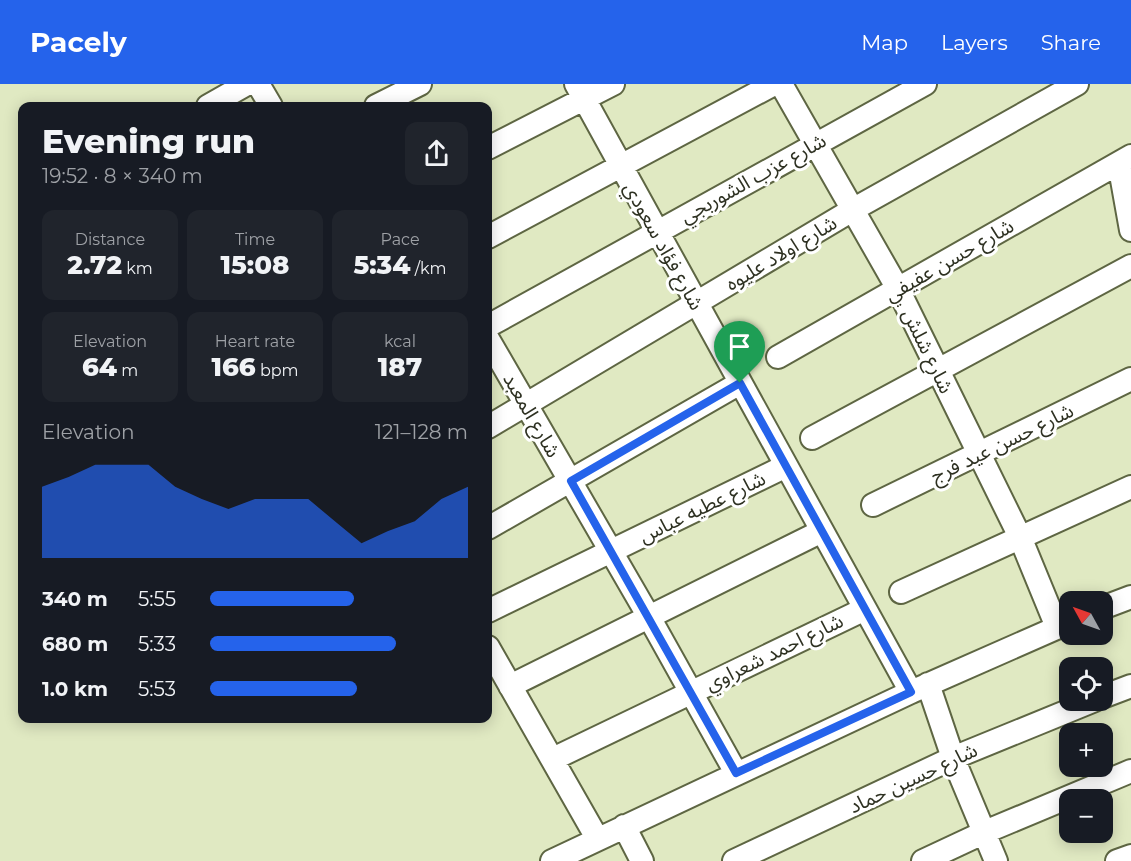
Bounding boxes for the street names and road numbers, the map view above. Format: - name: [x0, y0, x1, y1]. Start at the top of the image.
- street label: شارع عزب الشوربجي: [676, 128, 832, 231]
- street label: شارع فؤاد سعودي: [616, 178, 709, 316]
- street label: شارع اولاد عليوه: [721, 210, 842, 298]
- street label: شارع حسن عفيفي: [880, 213, 1020, 310]
- street label: شارع شلش: [895, 305, 959, 399]
- street label: شارع المعبد: [496, 368, 566, 463]
- street label: شارع حسن عيد فرج: [927, 398, 1079, 491]
- street label: شارع عطيه عباس: [635, 466, 771, 551]
- street label: شارع احمد شعراوي: [701, 608, 849, 699]
- street label: شارع حسين حماد: [845, 738, 982, 821]

